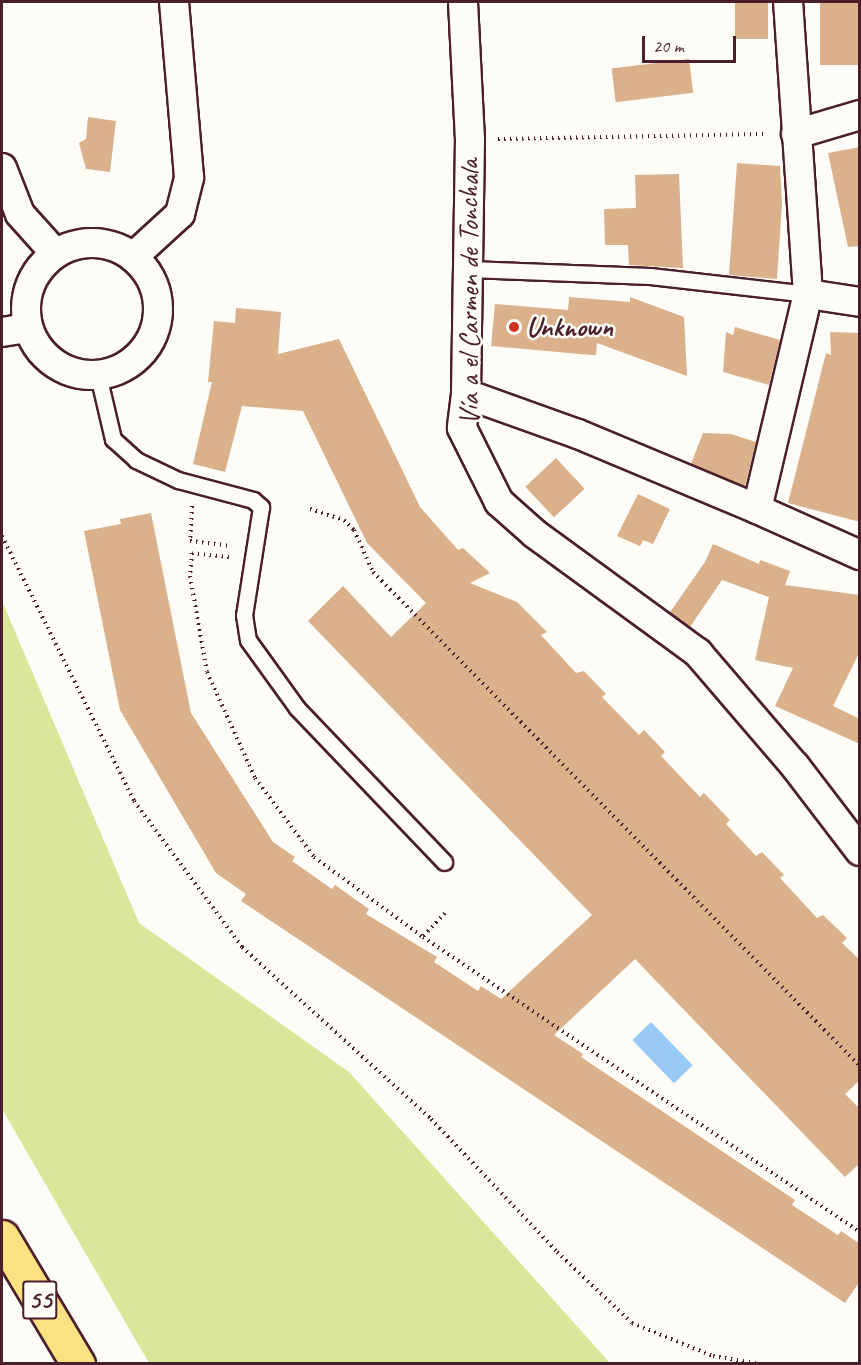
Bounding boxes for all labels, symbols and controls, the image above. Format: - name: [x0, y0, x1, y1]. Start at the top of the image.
- scale bar: [645, 24, 740, 62]
- text: 20 m: [653, 35, 684, 57]
- street label: Vía a el Carmen de Tonchala: [452, 158, 486, 426]
- place label: Unknown: [526, 310, 613, 344]
- marker: Unknown: [507, 320, 521, 334]
- road number: 55: [22, 1276, 58, 1324]

